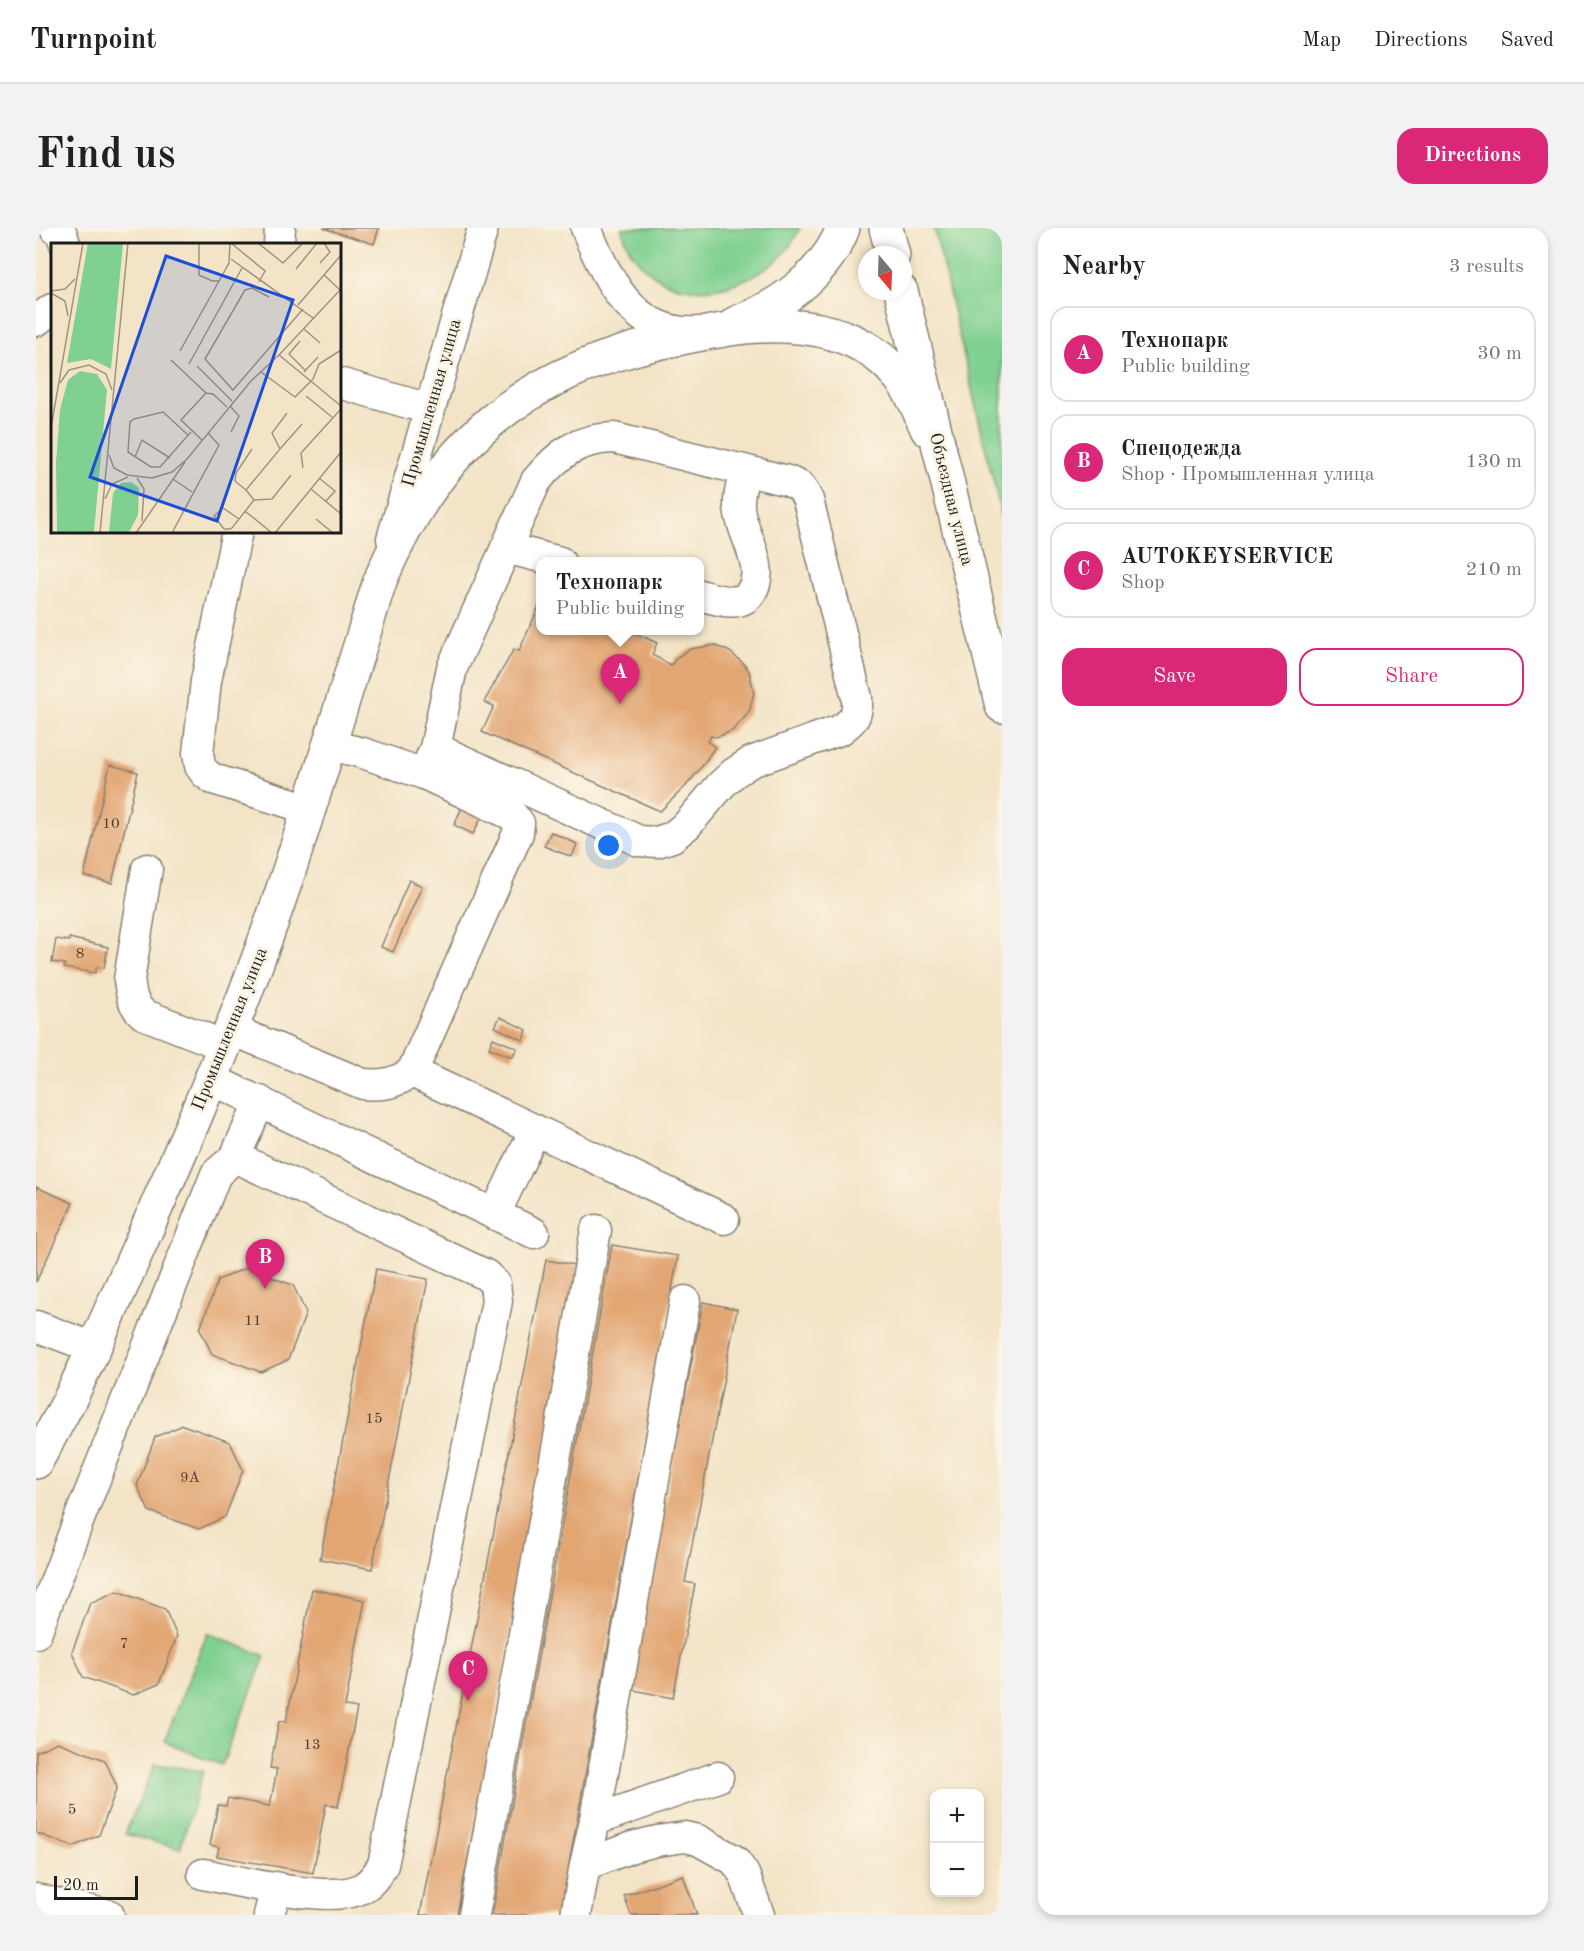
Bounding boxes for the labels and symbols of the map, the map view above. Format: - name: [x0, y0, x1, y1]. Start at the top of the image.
- inset map: [51, 243, 340, 532]
- north arrow: [858, 246, 912, 300]
- street label: Промышленная улица: [399, 317, 465, 489]
- street label: Объездная улица: [926, 431, 976, 567]
- pin: A: [600, 654, 640, 704]
- house number: 10: [102, 817, 120, 832]
- your location: [594, 831, 623, 860]
- street label: Промышленная улица: [189, 945, 271, 1113]
- house number: 8: [76, 947, 84, 962]
- pin: B: [246, 1240, 284, 1289]
- house number: 11: [244, 1314, 262, 1329]
- house number: 15: [365, 1412, 383, 1427]
- house number: 9А: [180, 1471, 201, 1486]
- house number: 7: [120, 1637, 128, 1652]
- pin: C: [448, 1652, 488, 1701]
- house number: 13: [303, 1738, 321, 1753]
- house number: 5: [68, 1803, 76, 1818]
- scale bar: [54, 1873, 138, 1900]

